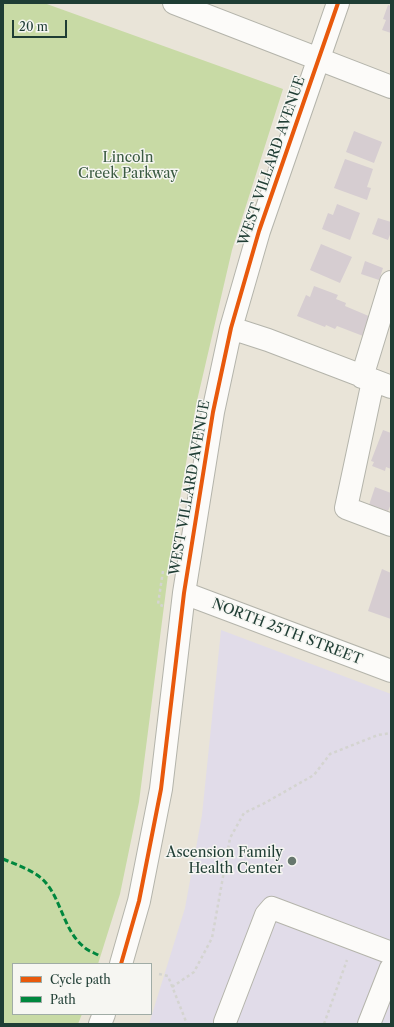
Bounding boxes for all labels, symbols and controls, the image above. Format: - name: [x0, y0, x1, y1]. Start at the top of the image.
- scale bar: [14, 12, 69, 38]
- text: 20 m: [19, 19, 48, 34]
- street label: WEST VILLARD AVENUE: [235, 74, 309, 248]
- park label: Lincoln Creek Parkway: [78, 150, 178, 182]
- street label: WEST VILLARD AVENUE: [166, 399, 214, 577]
- street label: NORTH 25TH STREET: [209, 596, 365, 668]
- place label: Ascension Family Health Center: [166, 845, 283, 878]
- marker: Ascension Family Health Center: [286, 855, 298, 867]
- legend: [12, 963, 152, 1015]
- text: Cycle path: [50, 972, 111, 987]
- text: Path: [50, 992, 76, 1007]

